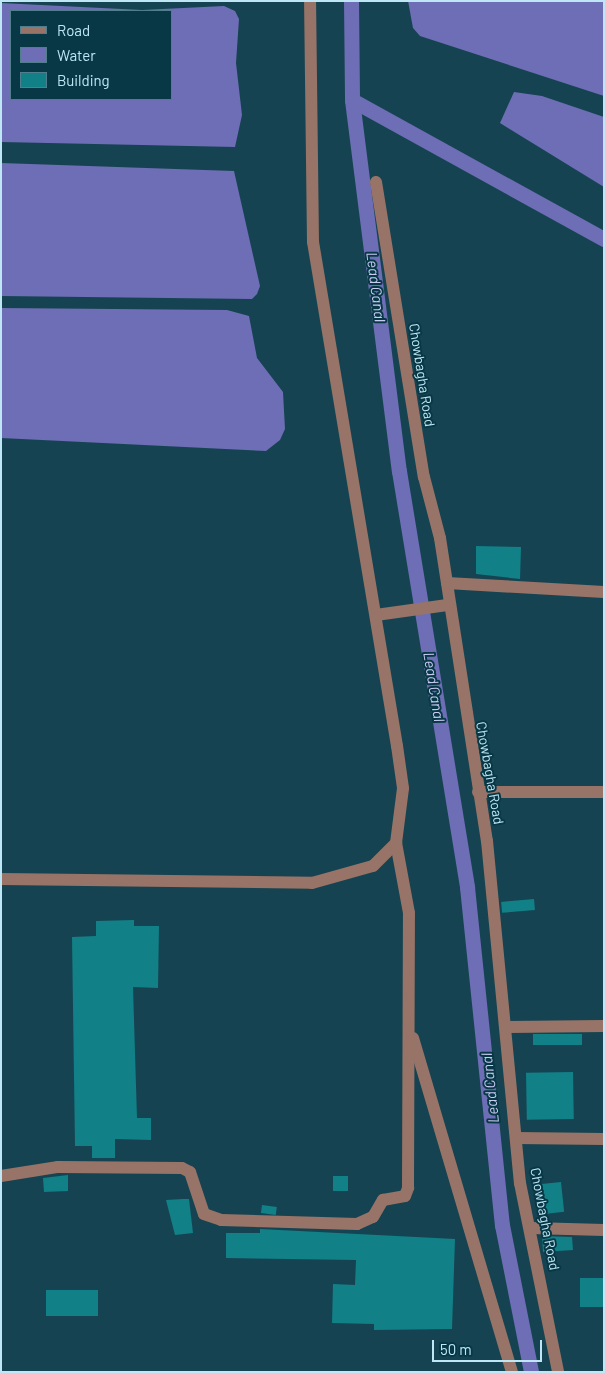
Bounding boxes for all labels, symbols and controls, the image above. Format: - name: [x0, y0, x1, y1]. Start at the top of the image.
- legend: [10, 10, 172, 100]
- text: Road: [57, 21, 90, 39]
- text: Water: [57, 46, 96, 64]
- text: Building: [57, 71, 110, 89]
- water label: Lead Canal: [363, 251, 389, 323]
- street label: Chowbagha Road: [406, 322, 438, 428]
- water label: Lead Canal: [420, 651, 448, 723]
- street label: Chowbagha Road: [473, 720, 507, 826]
- water label: Lead Canal: [477, 1052, 503, 1124]
- street label: Chowbagha Road: [527, 1166, 563, 1272]
- scale bar: [435, 1330, 545, 1362]
- text: 50 m: [440, 1340, 472, 1358]

